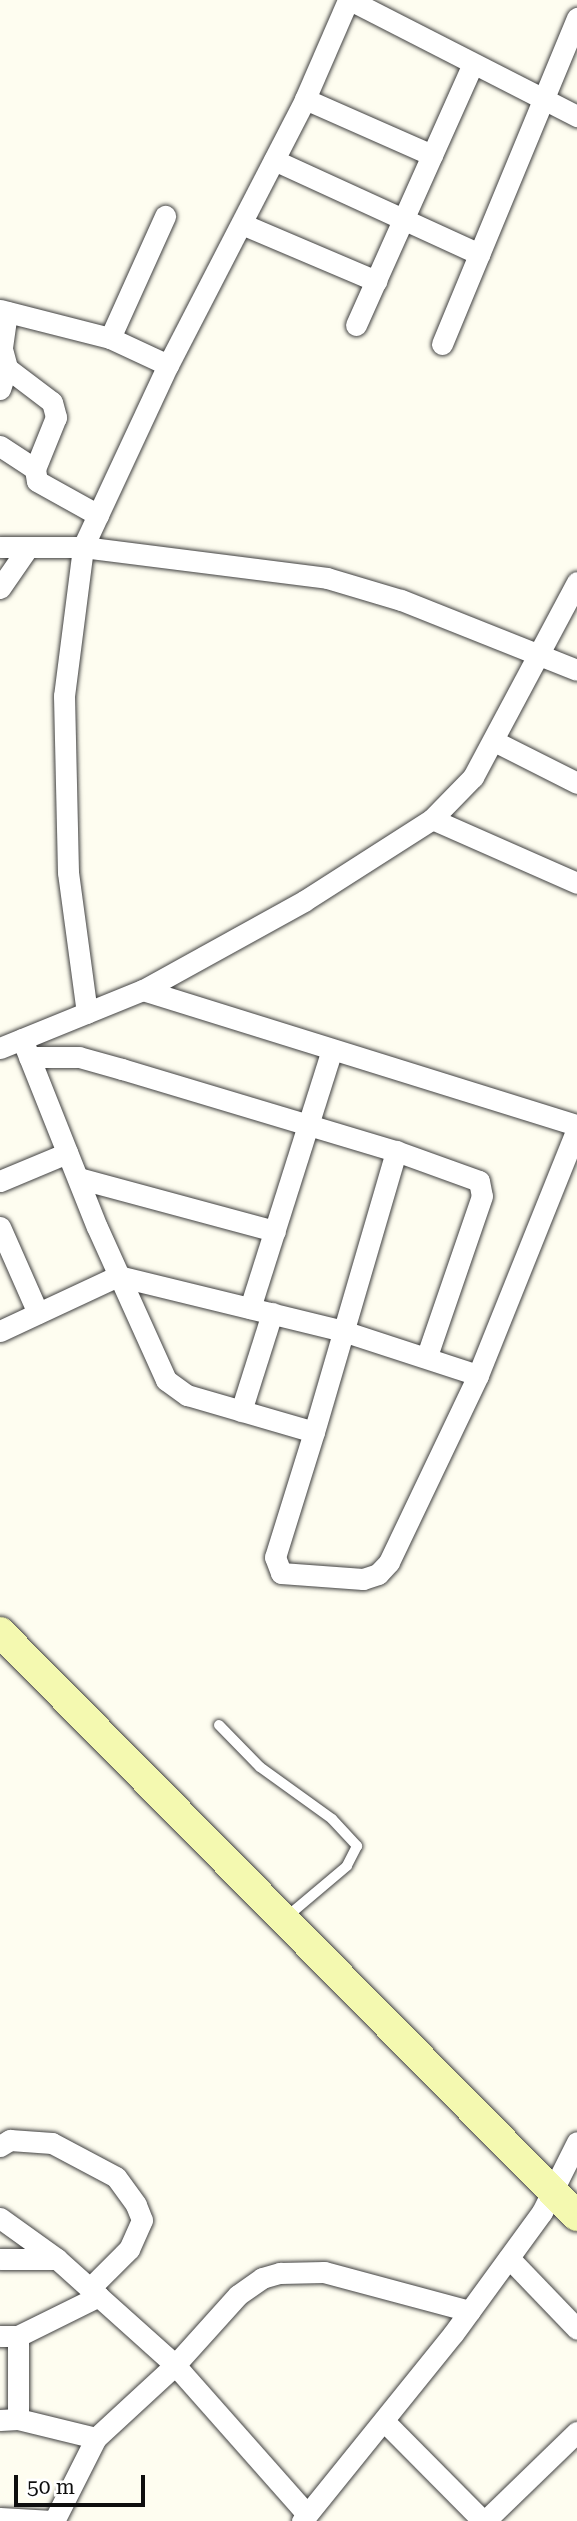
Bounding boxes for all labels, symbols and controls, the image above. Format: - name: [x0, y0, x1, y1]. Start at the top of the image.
- scale bar: [18, 2462, 149, 2506]
- text: 50 m: [27, 2475, 75, 2499]

